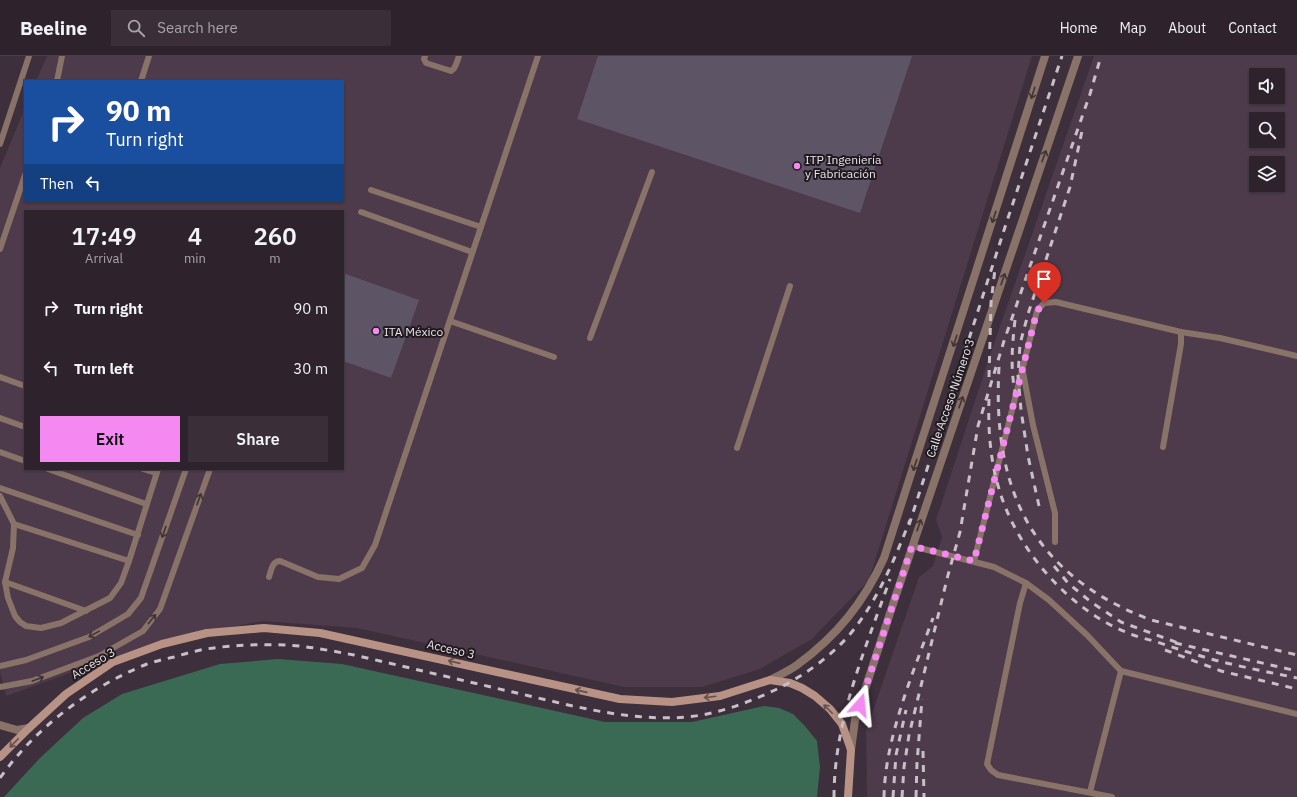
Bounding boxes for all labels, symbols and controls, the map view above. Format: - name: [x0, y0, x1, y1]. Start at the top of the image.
- search box: [111, 10, 391, 46]
- text: Beeline: [20, 16, 87, 40]
- icon: search: [125, 17, 147, 39]
- text: Search here: [157, 18, 238, 37]
- text: Home: [1060, 19, 1097, 37]
- text: Map: [1119, 19, 1146, 37]
- text: About: [1168, 19, 1206, 37]
- text: Contact: [1228, 19, 1277, 37]
- map controls: [1249, 68, 1285, 192]
- button: sound: [1249, 68, 1285, 104]
- one-way arrow: [1029, 87, 1036, 100]
- text: 90 m: [106, 92, 171, 129]
- icon: right: [40, 96, 92, 148]
- button: search: [1249, 112, 1285, 148]
- text: Turn right: [106, 128, 184, 151]
- one-way arrow: [1041, 150, 1048, 163]
- place label: ITP Ingeniería y Fabricación: [805, 152, 882, 181]
- button: layers: [1249, 156, 1285, 192]
- marker: ITP Ingeniería y Fabricación: [792, 161, 802, 171]
- icon: left: [82, 172, 104, 194]
- text: Then: [40, 174, 74, 193]
- one-way arrow: [990, 210, 997, 223]
- text: 17:49: [71, 220, 137, 252]
- text: 4: [188, 220, 202, 252]
- text: 260: [253, 220, 297, 252]
- text: Arrival: [85, 250, 123, 267]
- text: min: [184, 250, 206, 267]
- text: m: [269, 250, 281, 267]
- pin: [1027, 262, 1061, 303]
- icon: arrive: [1033, 268, 1055, 290]
- one-way arrow: [999, 273, 1007, 285]
- icon: right: [40, 297, 62, 319]
- text: Turn right: [74, 299, 143, 318]
- text: 90 m: [293, 299, 328, 318]
- place label: ITA México: [384, 324, 444, 339]
- marker: ITA México: [371, 326, 381, 336]
- one-way arrow: [951, 334, 958, 347]
- street label: Calle Acceso Número 3: [923, 337, 977, 459]
- icon: left: [40, 357, 62, 379]
- text: Turn left: [74, 359, 134, 378]
- text: 30 m: [293, 359, 328, 378]
- one-way arrow: [958, 396, 965, 409]
- button: Exit: [40, 416, 180, 462]
- button: Share: [188, 416, 328, 462]
- one-way arrow: [910, 458, 918, 470]
- one-way arrow: [196, 494, 204, 506]
- one-way arrow: [916, 520, 924, 532]
- one-way arrow: [160, 526, 167, 539]
- one-way arrow: [147, 614, 156, 625]
- one-way arrow: [88, 631, 100, 638]
- street label: Acceso 3: [426, 636, 476, 662]
- street label: Acceso 3: [68, 644, 118, 682]
- one-way arrow: [448, 658, 461, 666]
- one-way arrow: [32, 674, 44, 682]
- position arrow: [839, 684, 881, 726]
- one-way arrow: [575, 686, 588, 694]
- one-way arrow: [704, 693, 717, 701]
- one-way arrow: [823, 704, 833, 714]
- one-way arrow: [9, 738, 19, 748]

